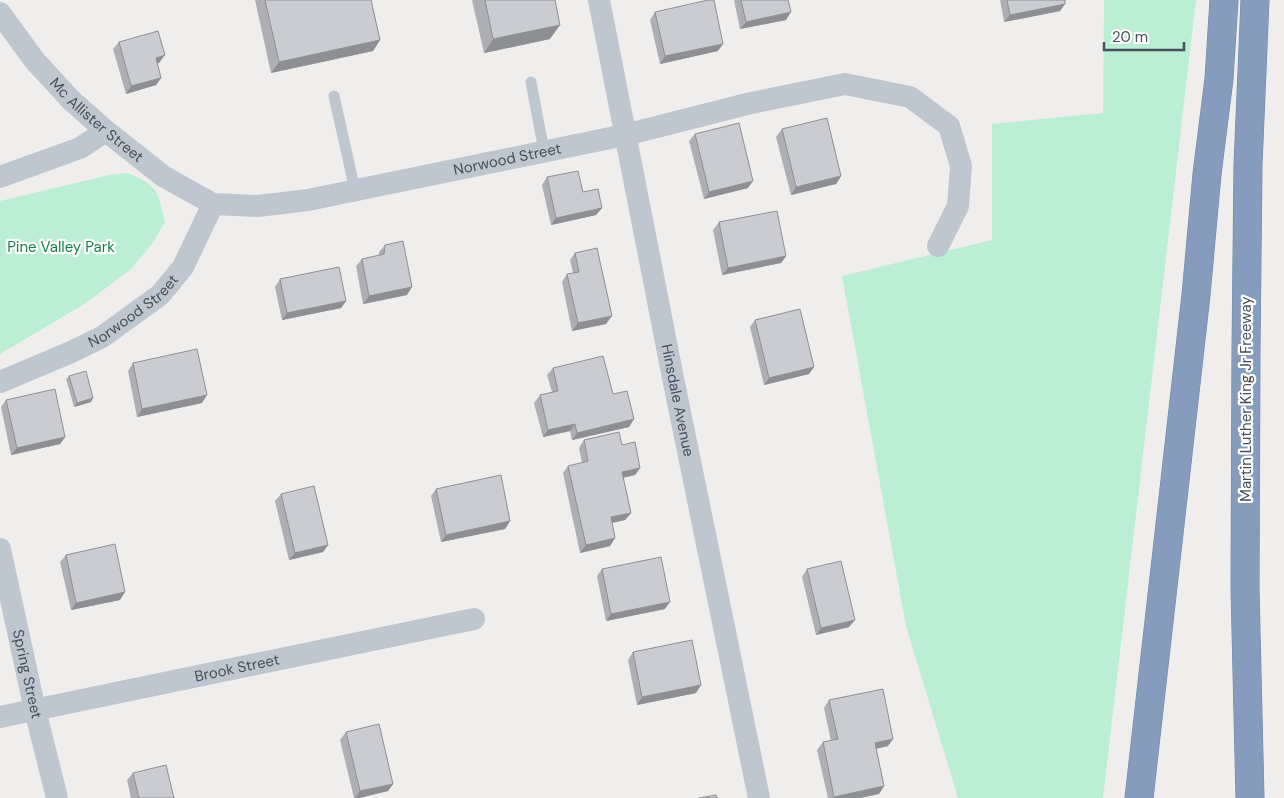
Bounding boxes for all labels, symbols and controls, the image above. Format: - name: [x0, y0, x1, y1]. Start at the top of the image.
- scale bar: [1104, 20, 1184, 52]
- text: 20 m: [1112, 27, 1148, 47]
- street label: Mc Allister Street: [45, 73, 148, 167]
- street label: Norwood Street: [452, 138, 563, 180]
- park label: Pine Valley Park: [7, 237, 115, 257]
- street label: Norwood Street: [85, 270, 183, 352]
- street label: Martin Luther King Jr Freeway: [1236, 296, 1256, 502]
- street label: Hinsdale Avenue: [657, 342, 699, 458]
- street label: Spring Street: [8, 628, 47, 721]
- street label: Brook Street: [193, 649, 281, 687]

